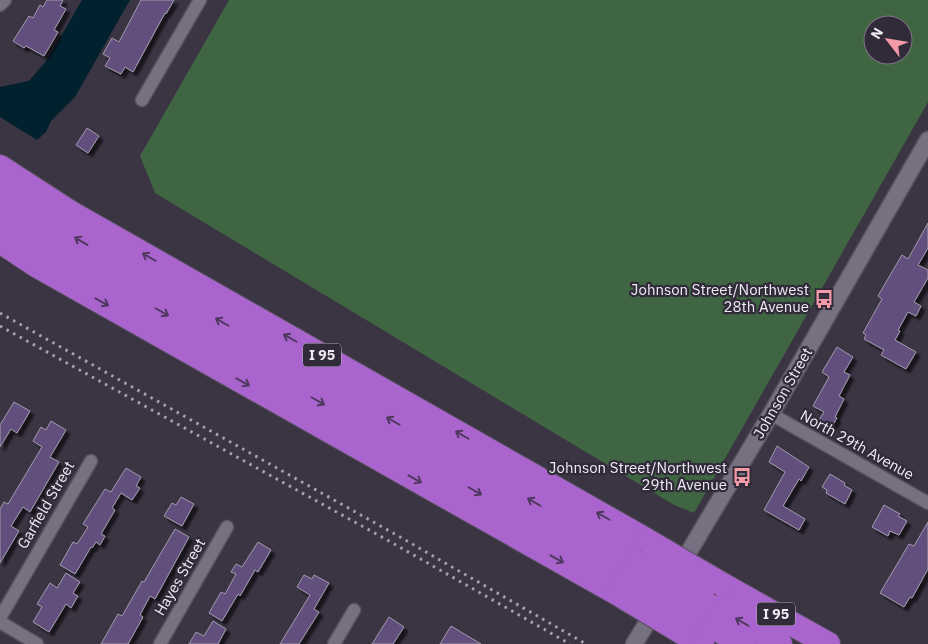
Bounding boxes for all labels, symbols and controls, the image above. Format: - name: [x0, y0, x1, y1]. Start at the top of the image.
- north arrow: [863, 15, 913, 65]
- text: N: [867, 24, 887, 42]
- one-way arrow: [75, 235, 89, 245]
- one-way arrow: [143, 252, 157, 262]
- place label: Johnson Street/Northwest 28th Avenue: [631, 280, 809, 316]
- bus stop icon: Johnson Street/Northwest 28th Avenue: [813, 288, 835, 310]
- one-way arrow: [94, 297, 109, 307]
- one-way arrow: [155, 307, 169, 317]
- one-way arrow: [215, 317, 229, 327]
- one-way arrow: [284, 332, 298, 342]
- road number: I 95: [303, 344, 341, 366]
- street label: Johnson Street: [749, 344, 816, 442]
- one-way arrow: [236, 377, 251, 387]
- one-way arrow: [311, 397, 325, 407]
- street label: North 29th Avenue: [797, 405, 918, 484]
- one-way arrow: [385, 416, 400, 426]
- one-way arrow: [456, 430, 470, 440]
- street label: Garfield Street: [13, 457, 78, 552]
- place label: Johnson Street/Northwest 29th Avenue: [549, 458, 727, 494]
- bus stop icon: Johnson Street/Northwest 29th Avenue: [731, 466, 753, 488]
- one-way arrow: [408, 474, 423, 484]
- one-way arrow: [467, 486, 481, 496]
- one-way arrow: [527, 497, 541, 507]
- one-way arrow: [597, 510, 611, 520]
- street label: Hayes Street: [150, 535, 209, 619]
- one-way arrow: [549, 554, 564, 564]
- road number: I 95: [757, 602, 795, 626]
- one-way arrow: [734, 617, 749, 627]

